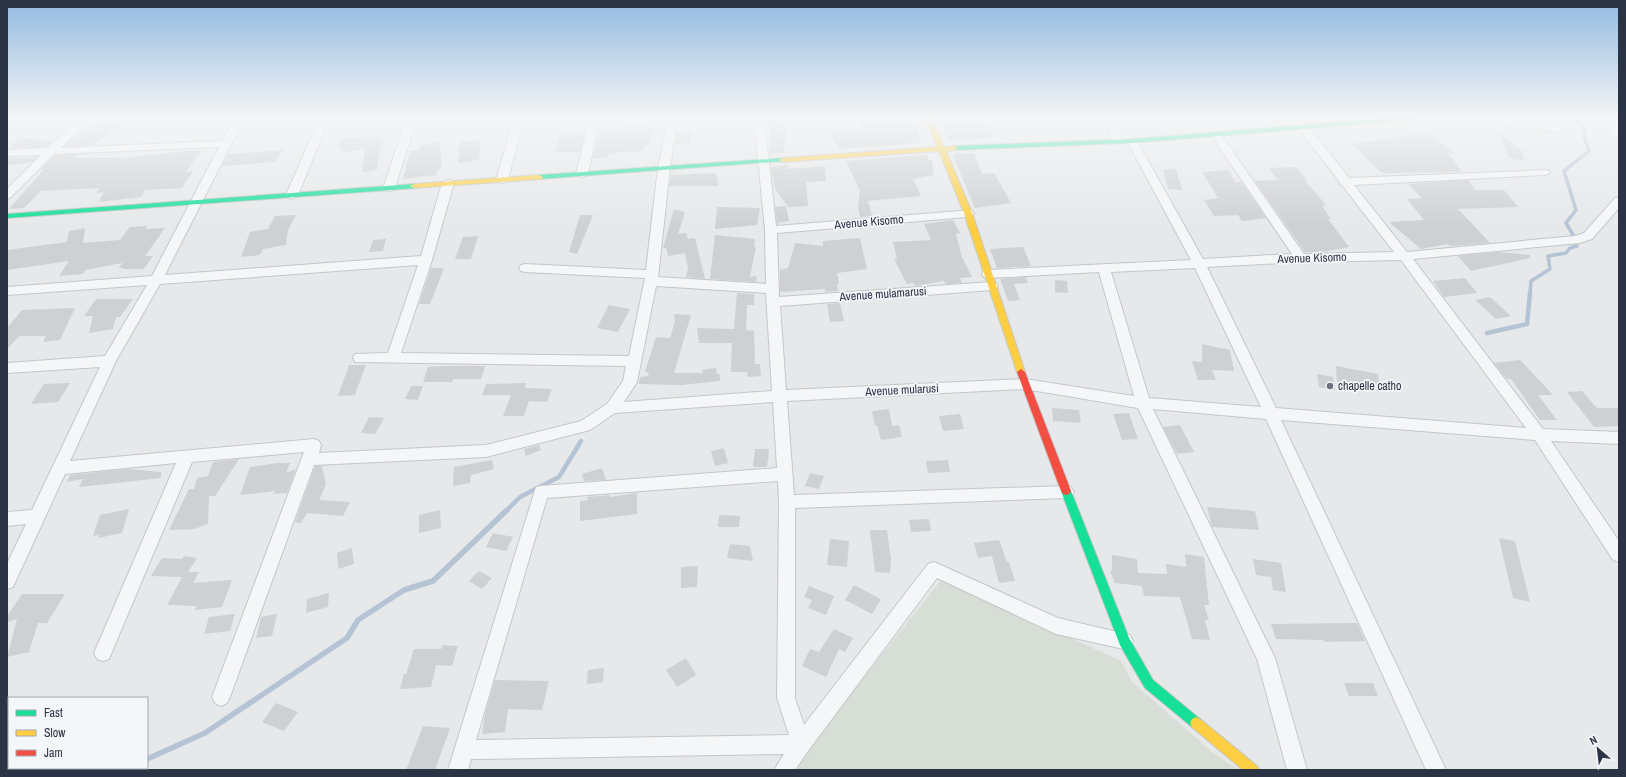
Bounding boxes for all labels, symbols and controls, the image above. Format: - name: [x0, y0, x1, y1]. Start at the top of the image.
- street label: Avenue Kisomo: [833, 211, 904, 233]
- street label: Avenue Kisomo: [1276, 249, 1347, 267]
- street label: Avenue mulamarusi: [838, 283, 927, 305]
- place label: chapelle catho: [1338, 378, 1401, 394]
- street label: Avenue mularusi: [864, 380, 939, 400]
- marker: chapelle catho: [1325, 381, 1335, 391]
- legend: [8, 697, 148, 769]
- text: Fast: [44, 705, 63, 721]
- text: Slow: [44, 725, 66, 741]
- north arrow: [1578, 729, 1618, 769]
- text: N: [1587, 732, 1599, 748]
- text: Jam: [44, 745, 63, 761]

